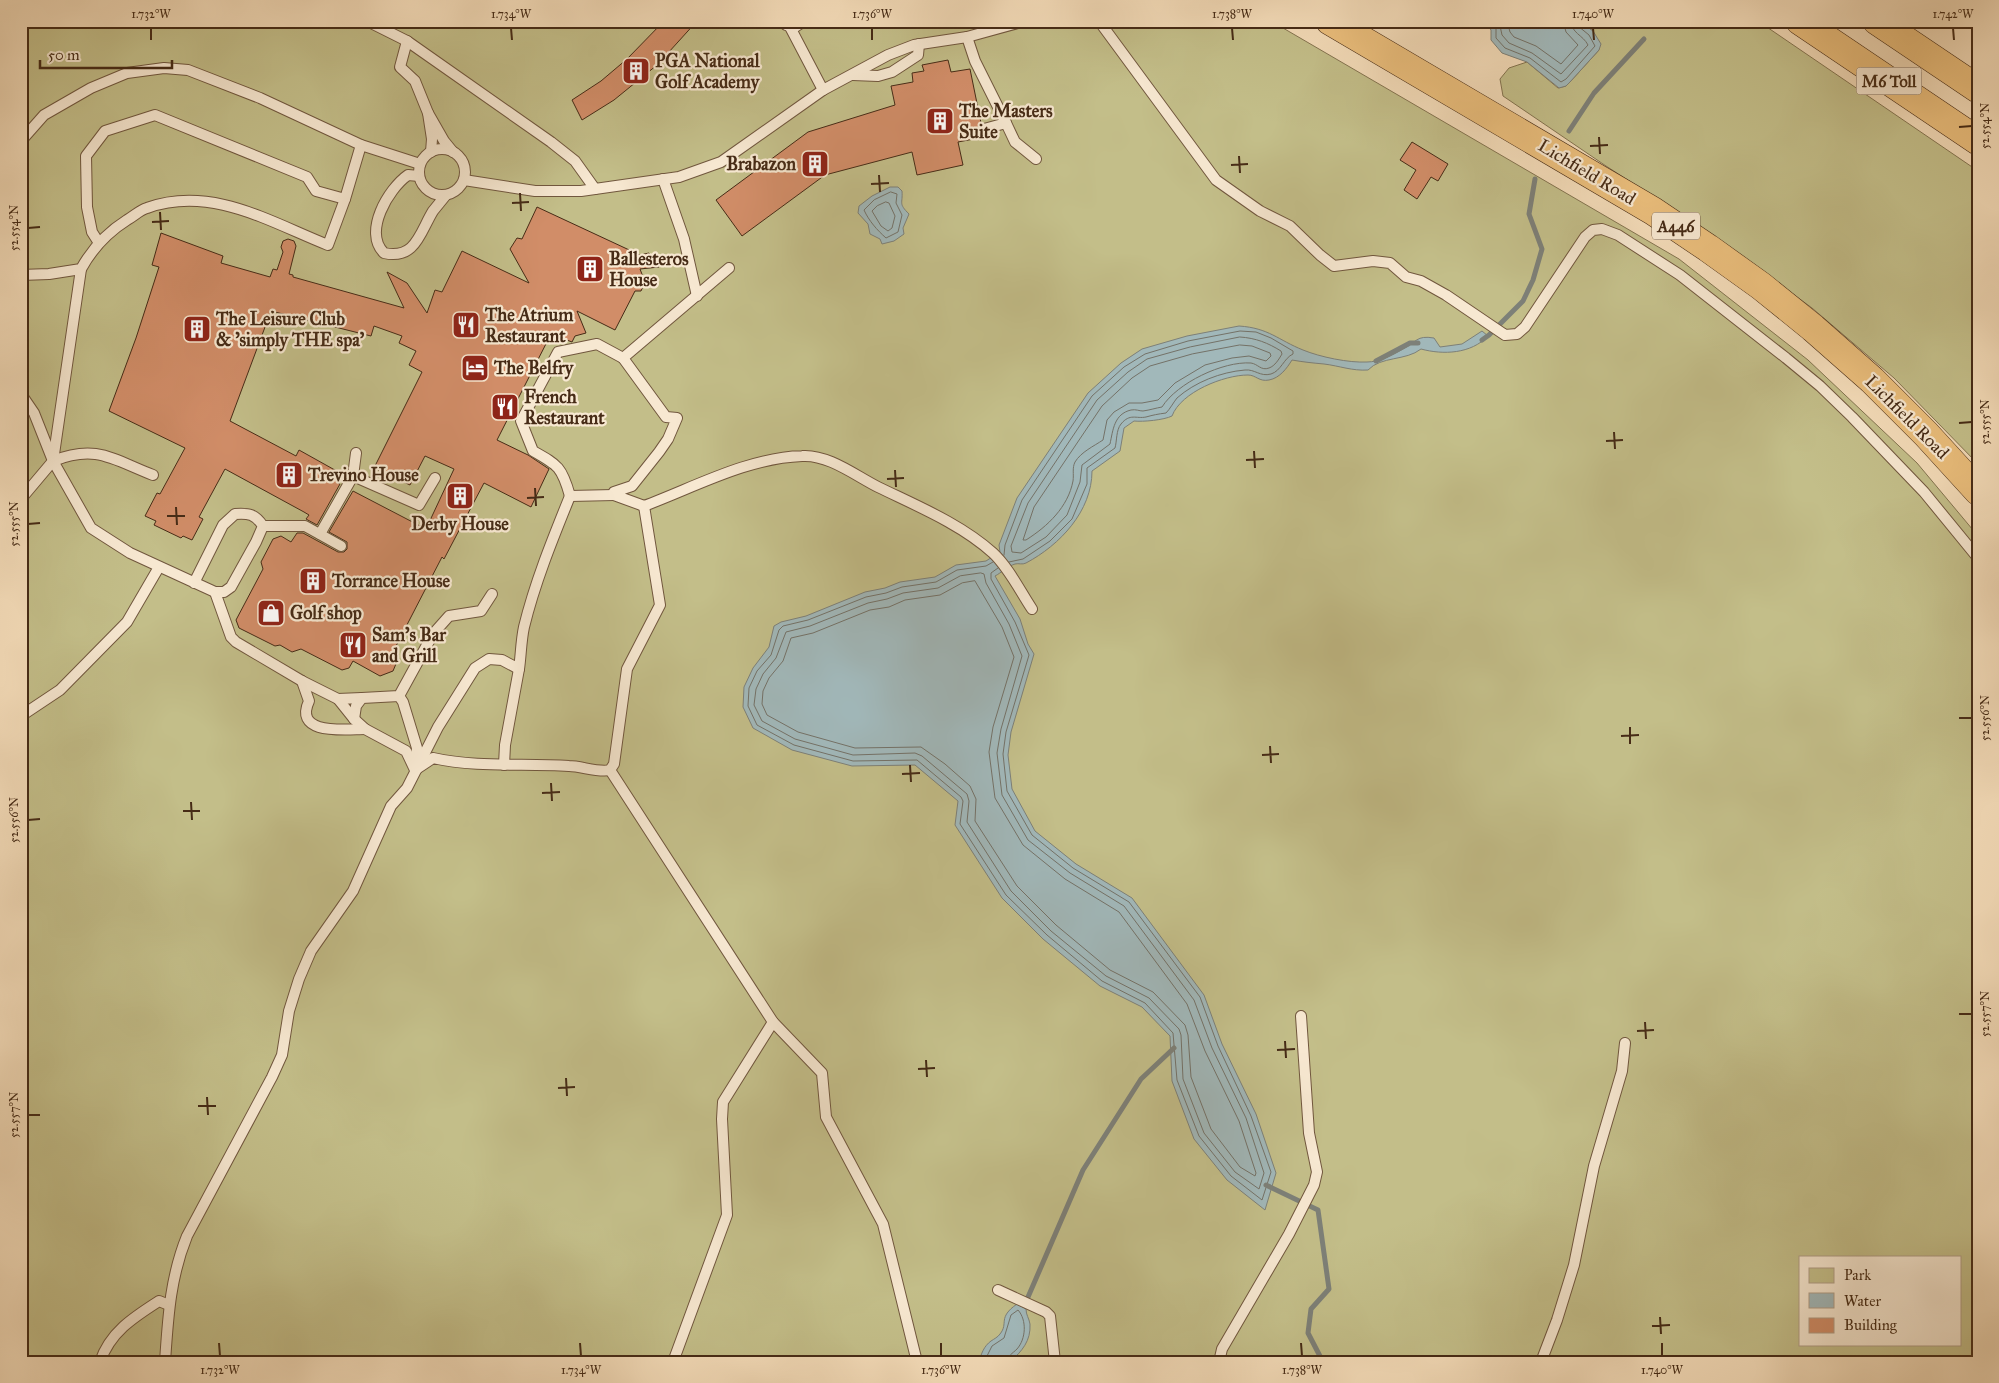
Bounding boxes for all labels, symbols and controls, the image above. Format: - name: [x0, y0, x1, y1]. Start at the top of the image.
- text: 1.732°W: [131, 7, 171, 21]
- text: 1.734°W: [491, 7, 532, 21]
- text: 1.736°W: [852, 7, 892, 21]
- text: 1.738°W: [1212, 7, 1253, 21]
- text: 1.740°W: [1572, 7, 1615, 21]
- text: 1.742°W: [1933, 7, 1974, 21]
- scale bar: [40, 38, 172, 70]
- text: 50 m: [48, 46, 80, 64]
- place label: PGA National Golf Academy: [655, 50, 761, 94]
- building icon: PGA National Golf Academy: [621, 56, 651, 86]
- road number: M6 Toll: [1856, 68, 1922, 94]
- place label: The Masters Suite: [958, 100, 1053, 143]
- text: 52.554°N: [1978, 103, 1992, 149]
- building icon: The Masters Suite: [925, 106, 955, 136]
- street label: Lichfield Road: [1534, 134, 1640, 210]
- building icon: Brabazon: [800, 149, 830, 179]
- place label: Brabazon: [726, 153, 796, 175]
- text: 52.554°N: [7, 205, 21, 251]
- road number: A446: [1652, 212, 1700, 240]
- place label: Ballesteros House: [609, 248, 689, 291]
- building icon: Ballesteros House: [575, 254, 605, 284]
- place label: The Atrium Restaurant: [484, 304, 574, 347]
- place label: The Leisure Club & 'simply THE spa': [215, 308, 365, 352]
- restaurant icon: The Atrium Restaurant: [451, 310, 481, 340]
- building icon: The Leisure Club & 'simply THE spa': [182, 314, 212, 344]
- hotel icon: The Belfry: [460, 353, 490, 383]
- place label: The Belfry: [493, 357, 575, 380]
- street label: Lichfield Road: [1860, 370, 1954, 464]
- place label: French Restaurant: [524, 386, 605, 429]
- restaurant icon: French Restaurant: [490, 392, 520, 422]
- text: 52.555°N: [1978, 399, 1992, 445]
- building icon: Trevino House: [274, 460, 304, 490]
- place label: Trevino House: [307, 464, 419, 486]
- building icon: Derby House: [445, 481, 475, 511]
- text: 52.555°N: [7, 501, 21, 547]
- place label: Derby House: [411, 513, 509, 536]
- building icon: Torrance House: [298, 566, 328, 596]
- place label: Torrance House: [331, 570, 450, 592]
- shop icon: Golf shop: [256, 598, 286, 628]
- place label: Golf shop: [290, 602, 362, 625]
- place label: Sam's Bar and Grill: [372, 624, 447, 667]
- restaurant icon: Sam's Bar and Grill: [338, 630, 368, 660]
- text: 52.556°N: [1978, 695, 1992, 741]
- text: 52.556°N: [7, 797, 21, 843]
- text: 52.557°N: [1978, 991, 1992, 1037]
- text: 52.557°N: [7, 1092, 21, 1138]
- legend: [1799, 1256, 1962, 1346]
- text: Park: [1844, 1266, 1871, 1284]
- text: Water: [1844, 1292, 1881, 1310]
- text: Building: [1844, 1316, 1898, 1334]
- text: 1.732°W: [200, 1363, 240, 1377]
- text: 1.734°W: [561, 1363, 602, 1377]
- text: 1.736°W: [921, 1363, 961, 1377]
- text: 1.738°W: [1282, 1363, 1323, 1377]
- text: 1.740°W: [1641, 1363, 1684, 1377]

